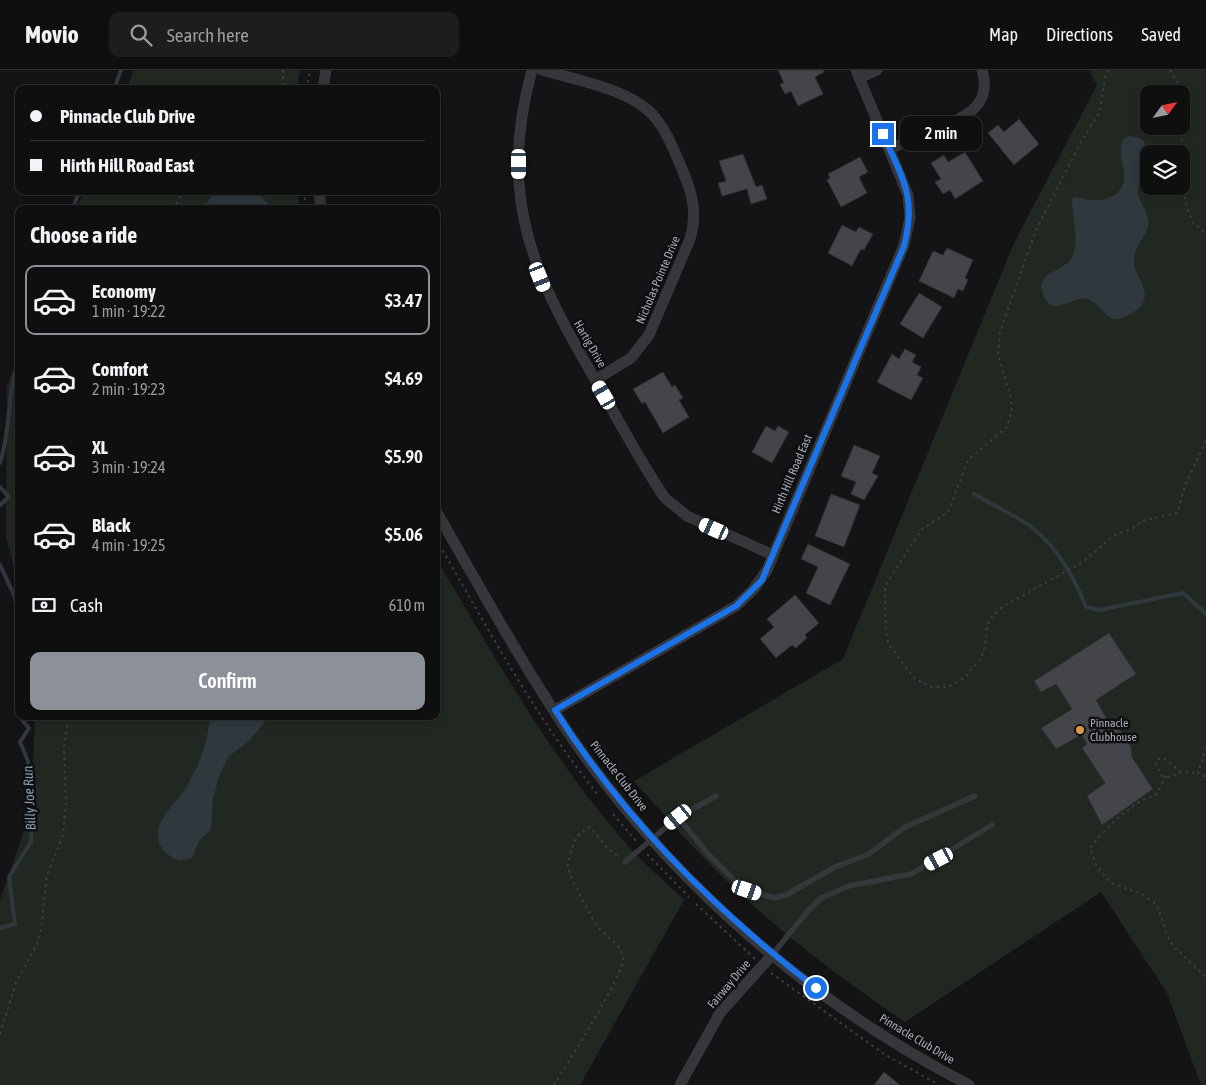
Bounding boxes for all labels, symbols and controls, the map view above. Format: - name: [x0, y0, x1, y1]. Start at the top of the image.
- search box: [109, 12, 459, 57]
- text: Movio: [25, 21, 79, 48]
- icon: search: [127, 21, 155, 49]
- text: Search here: [167, 24, 249, 46]
- text: Map: [989, 24, 1018, 45]
- text: Directions: [1046, 24, 1113, 45]
- text: Saved: [1141, 24, 1181, 45]
- north arrow: [1140, 85, 1190, 135]
- map controls: [1140, 85, 1190, 195]
- text: Pinnacle Club Drive: [60, 105, 195, 127]
- callout: 2 min: [900, 116, 983, 152]
- route end: [872, 123, 894, 145]
- text: 2 min: [925, 124, 957, 142]
- button: layers: [1140, 145, 1190, 195]
- car: [511, 149, 526, 179]
- text: Hirth Hill Road East: [60, 154, 194, 176]
- text: Choose a ride: [30, 222, 137, 248]
- street label: Nicholas Pointe Drive: [633, 234, 683, 326]
- car: [527, 260, 552, 294]
- icon: car: [32, 278, 77, 323]
- text: Economy: [92, 280, 156, 302]
- text: $3.47: [385, 289, 423, 311]
- text: 1 min · 19:22: [92, 302, 165, 320]
- street label: Hartig Drive: [571, 318, 609, 370]
- icon: car: [32, 356, 77, 401]
- text: Comfort: [92, 358, 148, 380]
- text: $4.69: [385, 367, 423, 389]
- car: [590, 378, 617, 412]
- text: 2 min · 19:23: [92, 380, 165, 398]
- street label: Hirth Hill Road East: [769, 432, 815, 516]
- icon: car: [32, 434, 77, 479]
- text: XL: [92, 436, 108, 458]
- text: $5.90: [385, 445, 423, 467]
- text: 3 min · 19:24: [92, 458, 165, 476]
- icon: car: [32, 512, 77, 557]
- text: Black: [92, 514, 130, 536]
- car: [697, 516, 730, 542]
- text: $5.06: [385, 523, 423, 545]
- text: 4 min · 19:25: [92, 536, 165, 554]
- icon: cash: [30, 591, 58, 619]
- text: Cash: [70, 594, 103, 616]
- text: 610 m: [389, 596, 425, 614]
- button: Confirm: [30, 652, 425, 710]
- place label: Pinnacle Clubhouse: [1090, 716, 1137, 744]
- marker: Pinnacle Clubhouse: [1074, 724, 1086, 736]
- street label: Pinnacle Club Drive: [587, 738, 651, 814]
- water label: Billy Joe Run: [19, 765, 39, 831]
- car: [661, 802, 694, 832]
- car: [922, 845, 955, 873]
- car: [730, 878, 763, 902]
- street label: Fairway Drive: [705, 957, 753, 1011]
- route start: [805, 977, 827, 999]
- street label: Pinnacle Club Drive: [877, 1011, 957, 1067]

